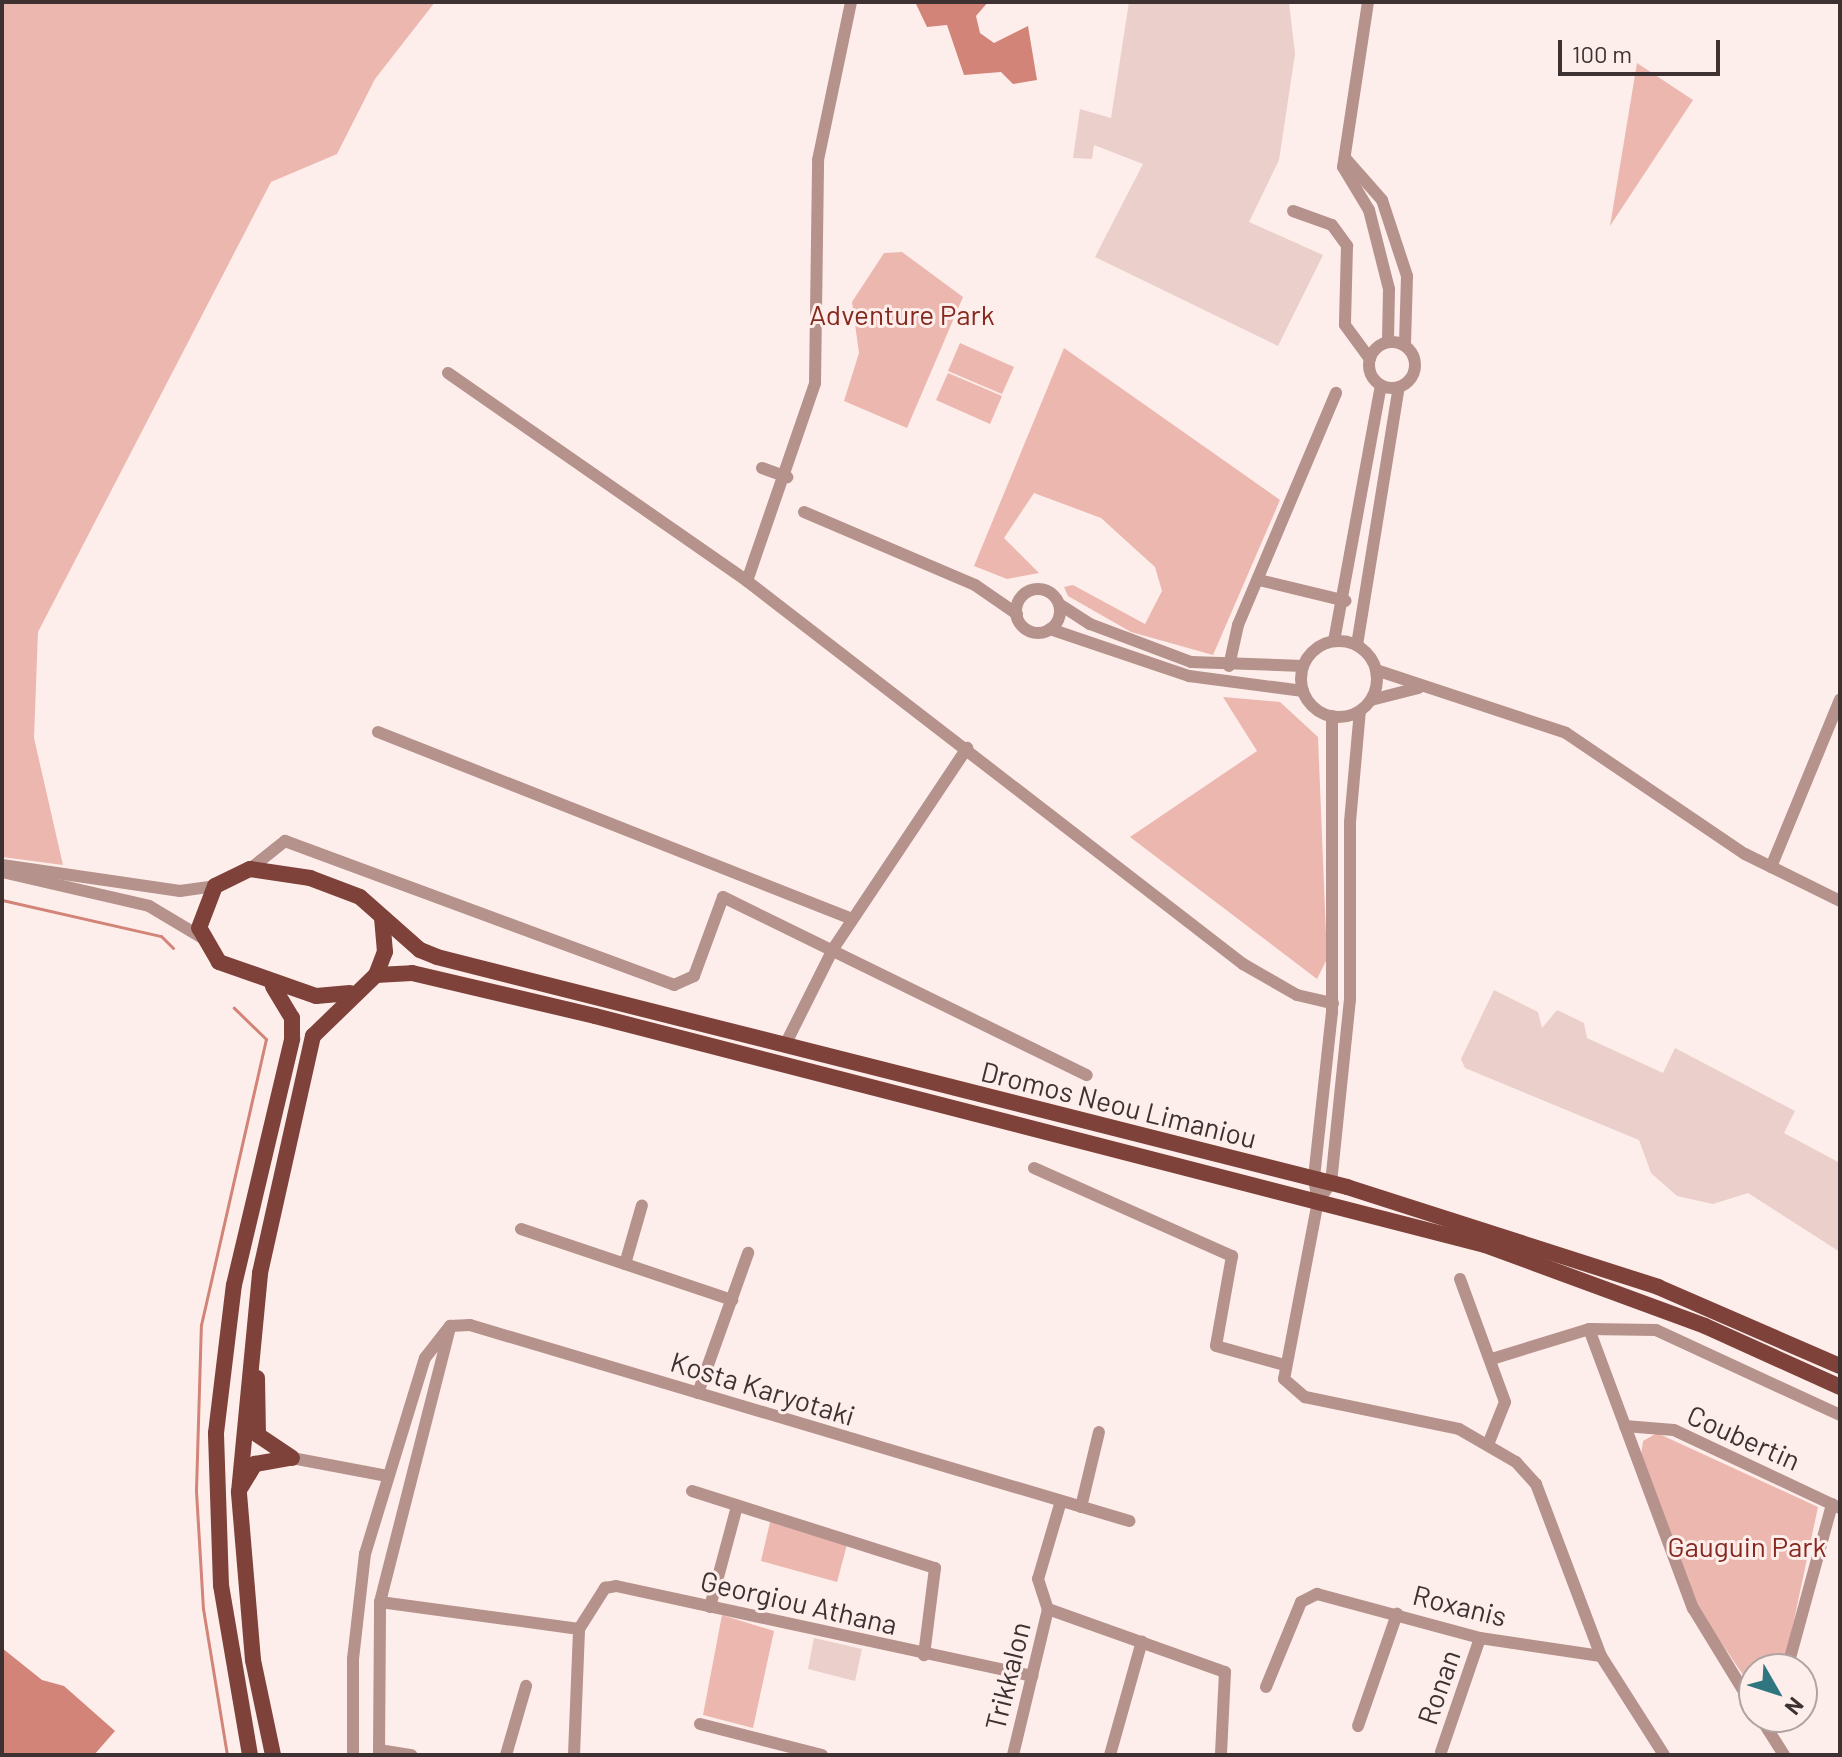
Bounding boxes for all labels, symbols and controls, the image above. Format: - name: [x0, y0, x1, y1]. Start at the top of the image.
- scale bar: [1562, 24, 1724, 74]
- text: 100 m: [1572, 39, 1632, 68]
- park label: Adventure Park: [809, 297, 995, 331]
- street label: Dromos Neou Limaniou: [978, 1054, 1260, 1154]
- street label: Kosta Karyotaki: [667, 1344, 859, 1432]
- street label: Coubertin: [1682, 1397, 1806, 1477]
- park label: Gauguin Park: [1667, 1529, 1827, 1563]
- street label: Georgiou Athana: [697, 1563, 901, 1641]
- street label: Roxanis: [1410, 1577, 1510, 1633]
- street label: Trikkalon: [977, 1618, 1037, 1734]
- street label: Ronan: [1410, 1645, 1466, 1729]
- north arrow: [1738, 1653, 1818, 1733]
- text: N: [1780, 1693, 1810, 1721]

